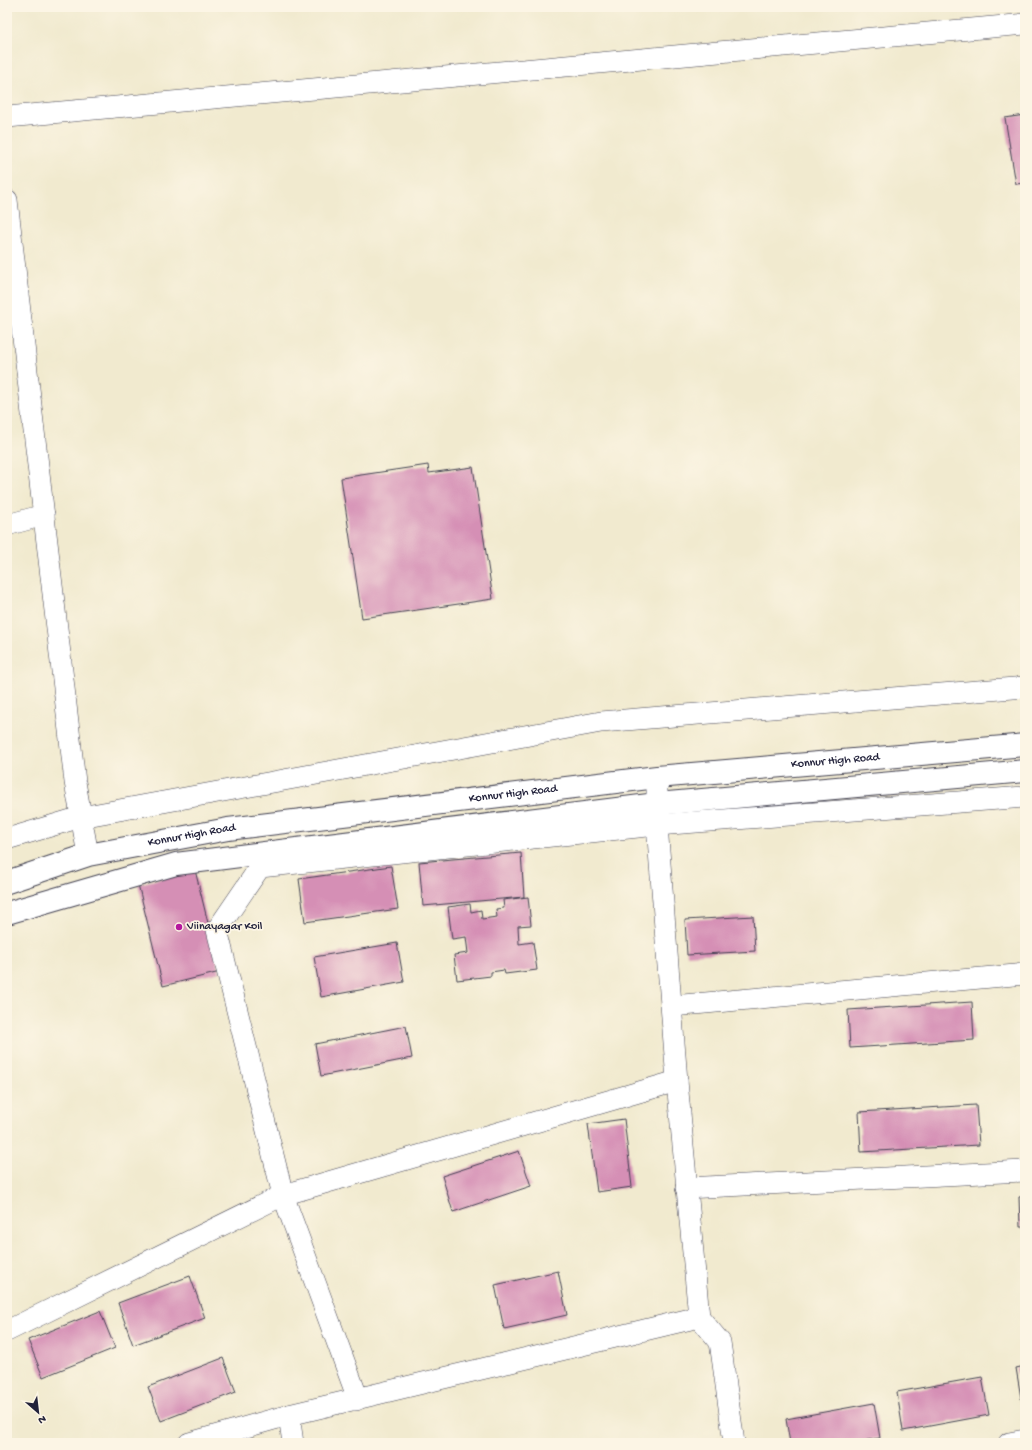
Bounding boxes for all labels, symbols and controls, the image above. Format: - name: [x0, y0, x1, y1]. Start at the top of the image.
- street label: Konnur High Road: [791, 751, 881, 772]
- street label: Konnur High Road: [468, 782, 559, 807]
- street label: Konnur High Road: [147, 821, 237, 851]
- place label: Viinayagar Koil: [186, 920, 263, 934]
- marker: Viinayagar Koil: [174, 922, 184, 932]
- north arrow: [18, 1392, 58, 1432]
- text: N: [36, 1412, 48, 1426]

